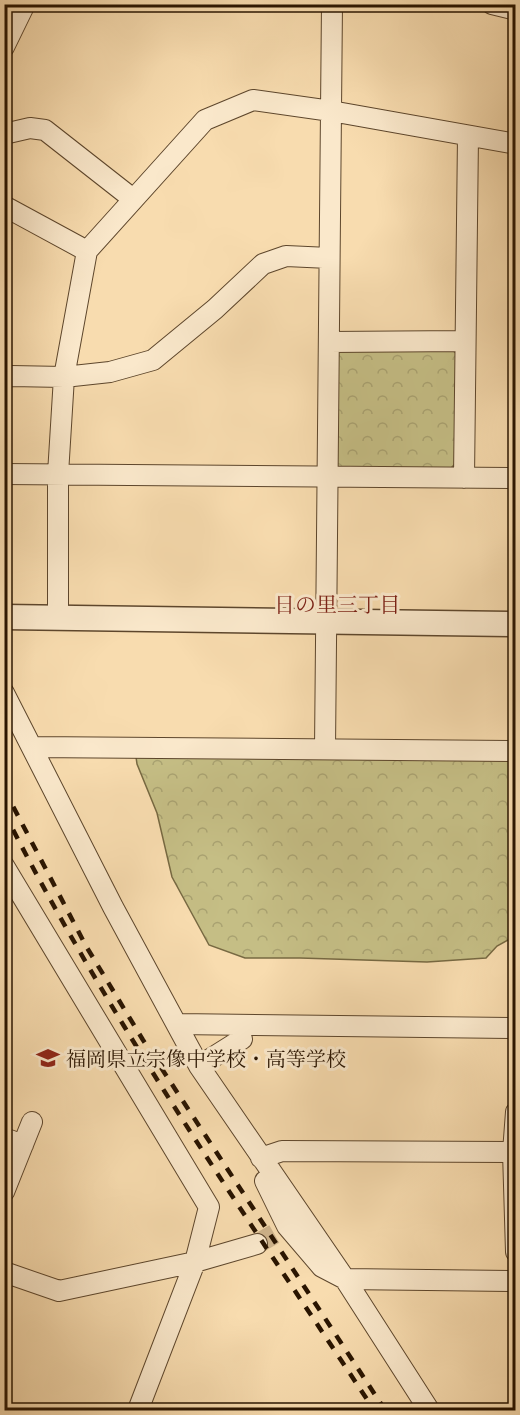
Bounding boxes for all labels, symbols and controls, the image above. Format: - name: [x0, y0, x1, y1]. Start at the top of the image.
- district label: 日の里三丁目: [274, 589, 400, 620]
- place label: 福岡県立宗像中学校・高等学校: [66, 1044, 346, 1073]
- school or university icon: 福岡県立宗像中学校・高等学校: [35, 1045, 61, 1071]

